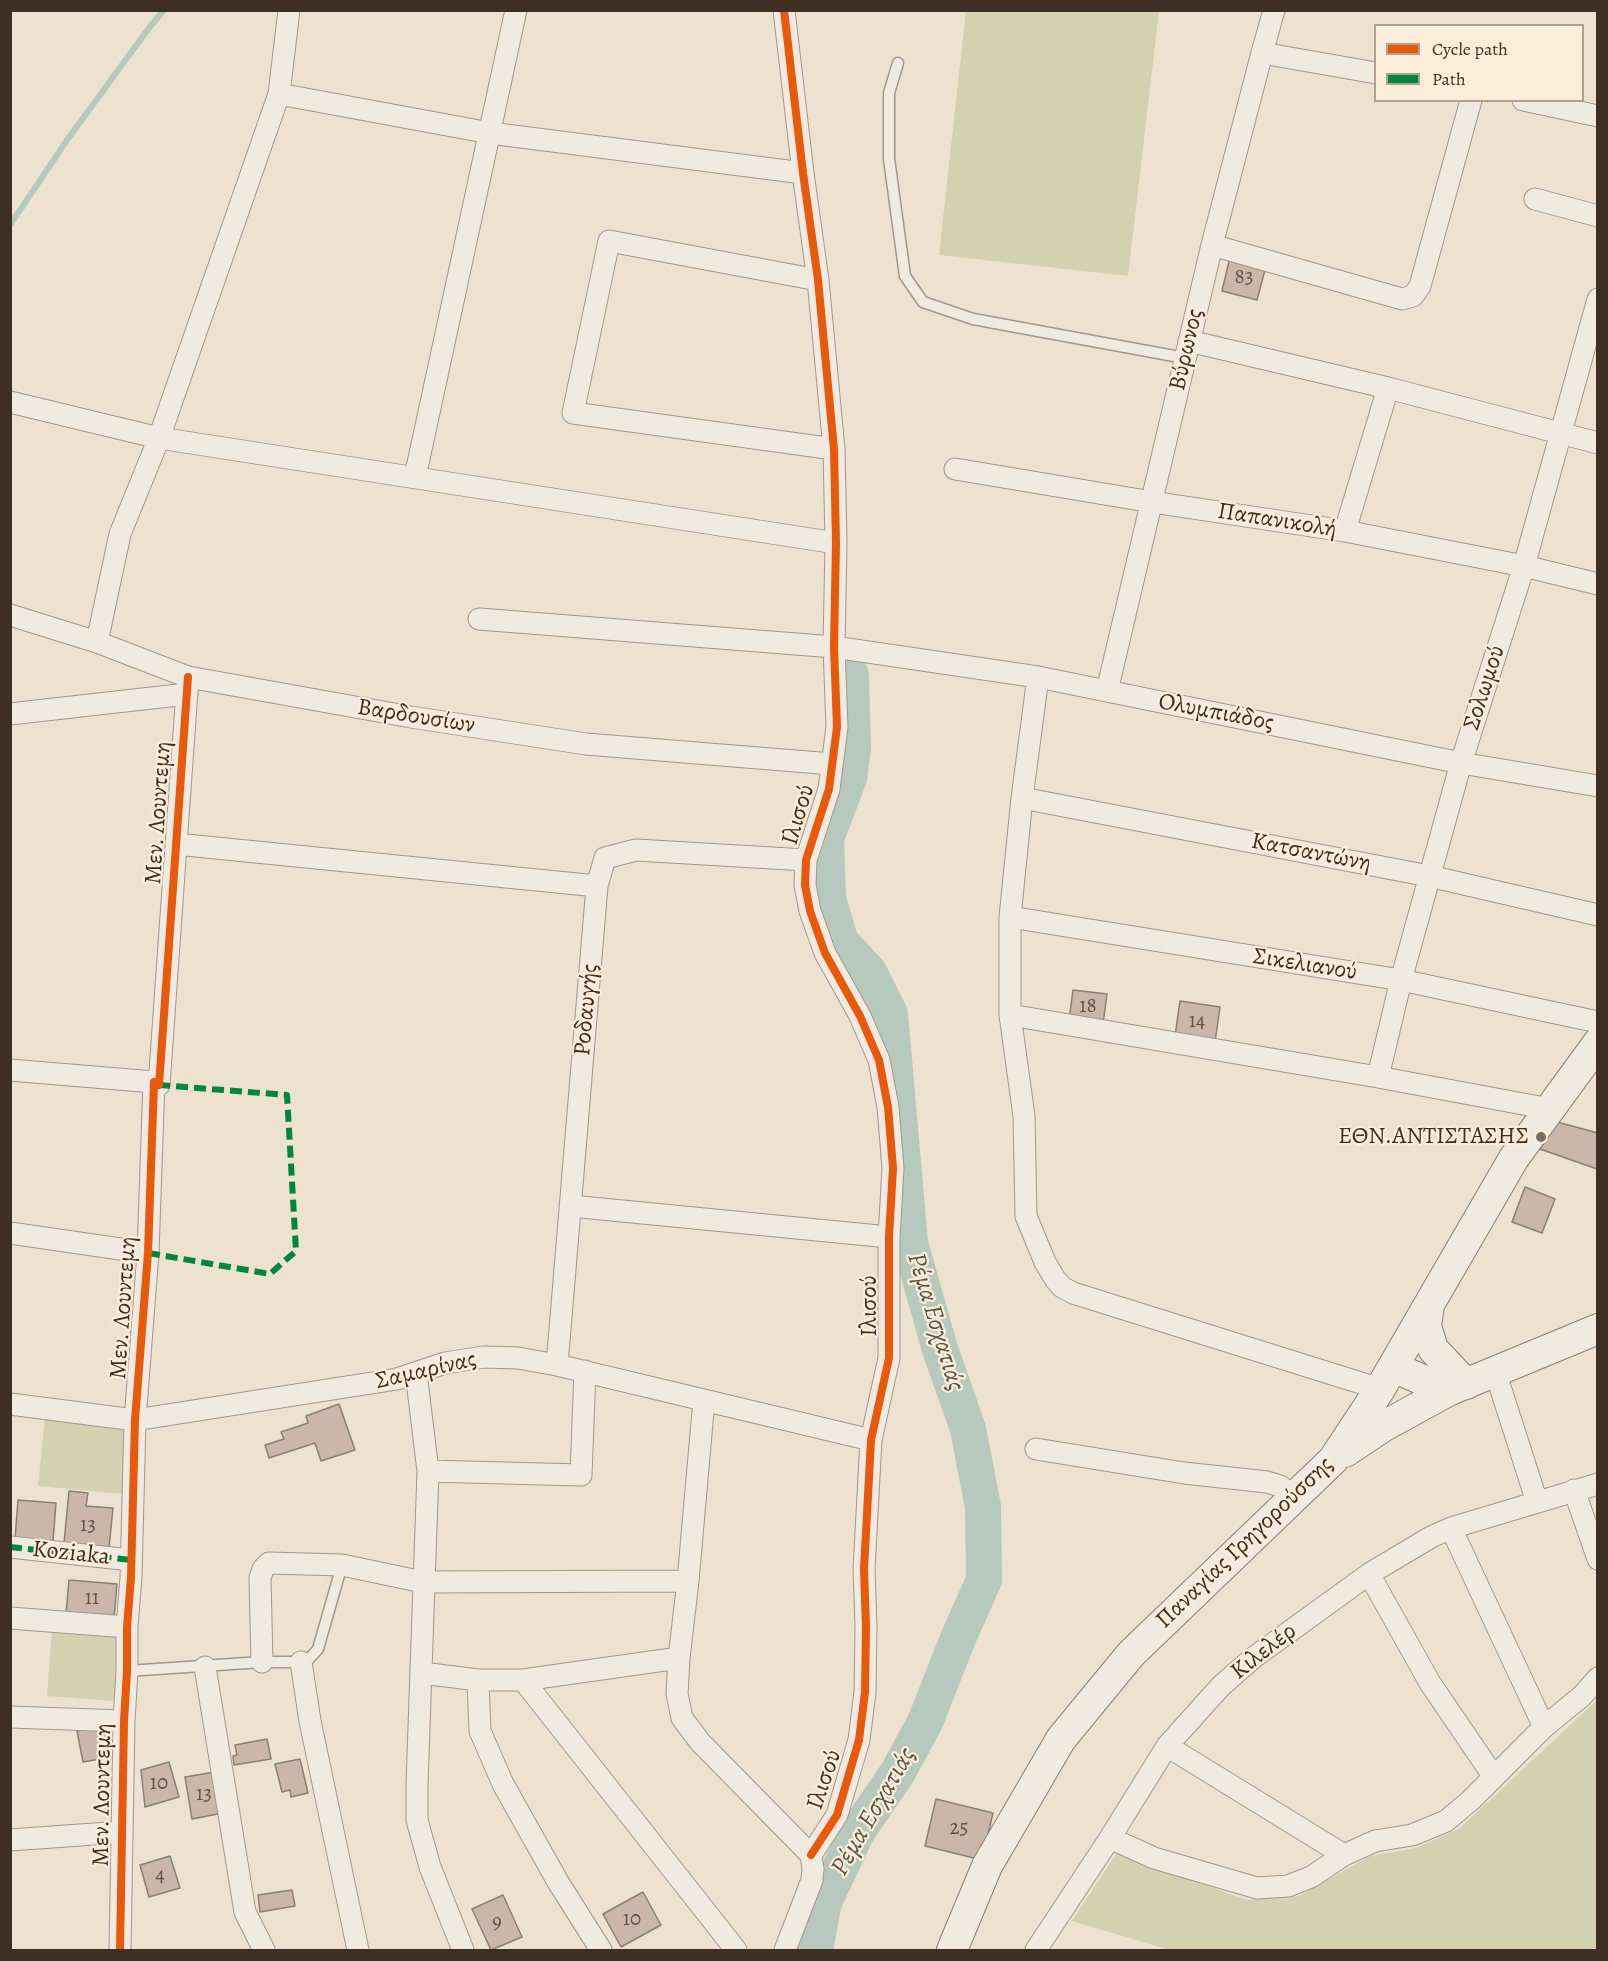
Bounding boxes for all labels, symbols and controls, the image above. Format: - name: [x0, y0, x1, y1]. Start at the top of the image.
- legend: [1374, 24, 1584, 102]
- text: Cycle path: [1432, 37, 1508, 61]
- text: Path: [1432, 67, 1466, 91]
- house number: 83: [1235, 265, 1253, 291]
- street label: Βύρωνος: [1164, 306, 1210, 394]
- street label: Παπανικολή: [1215, 497, 1339, 545]
- street label: Σολωμού: [1458, 642, 1512, 734]
- street label: Ολυμπιάδος: [1156, 688, 1276, 738]
- street label: Βαρδουσίων: [355, 693, 477, 741]
- street label: Μεν. Λουντεμη: [140, 741, 178, 885]
- street label: Ιλισού: [776, 781, 822, 849]
- street label: Κατσαντώνη: [1249, 827, 1373, 879]
- street label: Σικελιανού: [1251, 943, 1359, 987]
- street label: Ροδαυγής: [569, 963, 605, 1057]
- house number: 18: [1079, 994, 1097, 1020]
- house number: 14: [1189, 1009, 1205, 1035]
- place label: ΕΘΝ.ΑΝΤΙΣΤΑΣΗΣ: [1338, 1123, 1529, 1151]
- marker: ΕΘΝ.ΑΝΤΙΣΤΑΣΗΣ: [1534, 1130, 1548, 1144]
- street label: Μεν. Λουντεμη: [105, 1236, 143, 1380]
- water label: Ρέμα Εσχατιάς: [899, 1249, 971, 1395]
- street label: Ιλισού: [856, 1275, 884, 1337]
- street label: Σαμαρίνας: [373, 1345, 479, 1397]
- street label: Παναγίας Γρηγορούσσης: [1150, 1451, 1340, 1635]
- house number: 13: [80, 1513, 96, 1539]
- street label: Koziaka: [31, 1536, 111, 1572]
- house number: 11: [85, 1586, 99, 1612]
- street label: Κιλελέρ: [1225, 1617, 1303, 1687]
- street label: Μεν. Λουντεμη: [87, 1723, 119, 1867]
- water label: Ρέμα Εσχατιάς: [825, 1743, 923, 1881]
- street label: Ιλισού: [801, 1746, 849, 1814]
- house number: 10: [150, 1771, 168, 1797]
- house number: 13: [196, 1782, 212, 1808]
- house number: 25: [949, 1816, 969, 1842]
- house number: 4: [155, 1863, 165, 1889]
- house number: 10: [623, 1907, 641, 1933]
- house number: 9: [492, 1910, 502, 1936]

